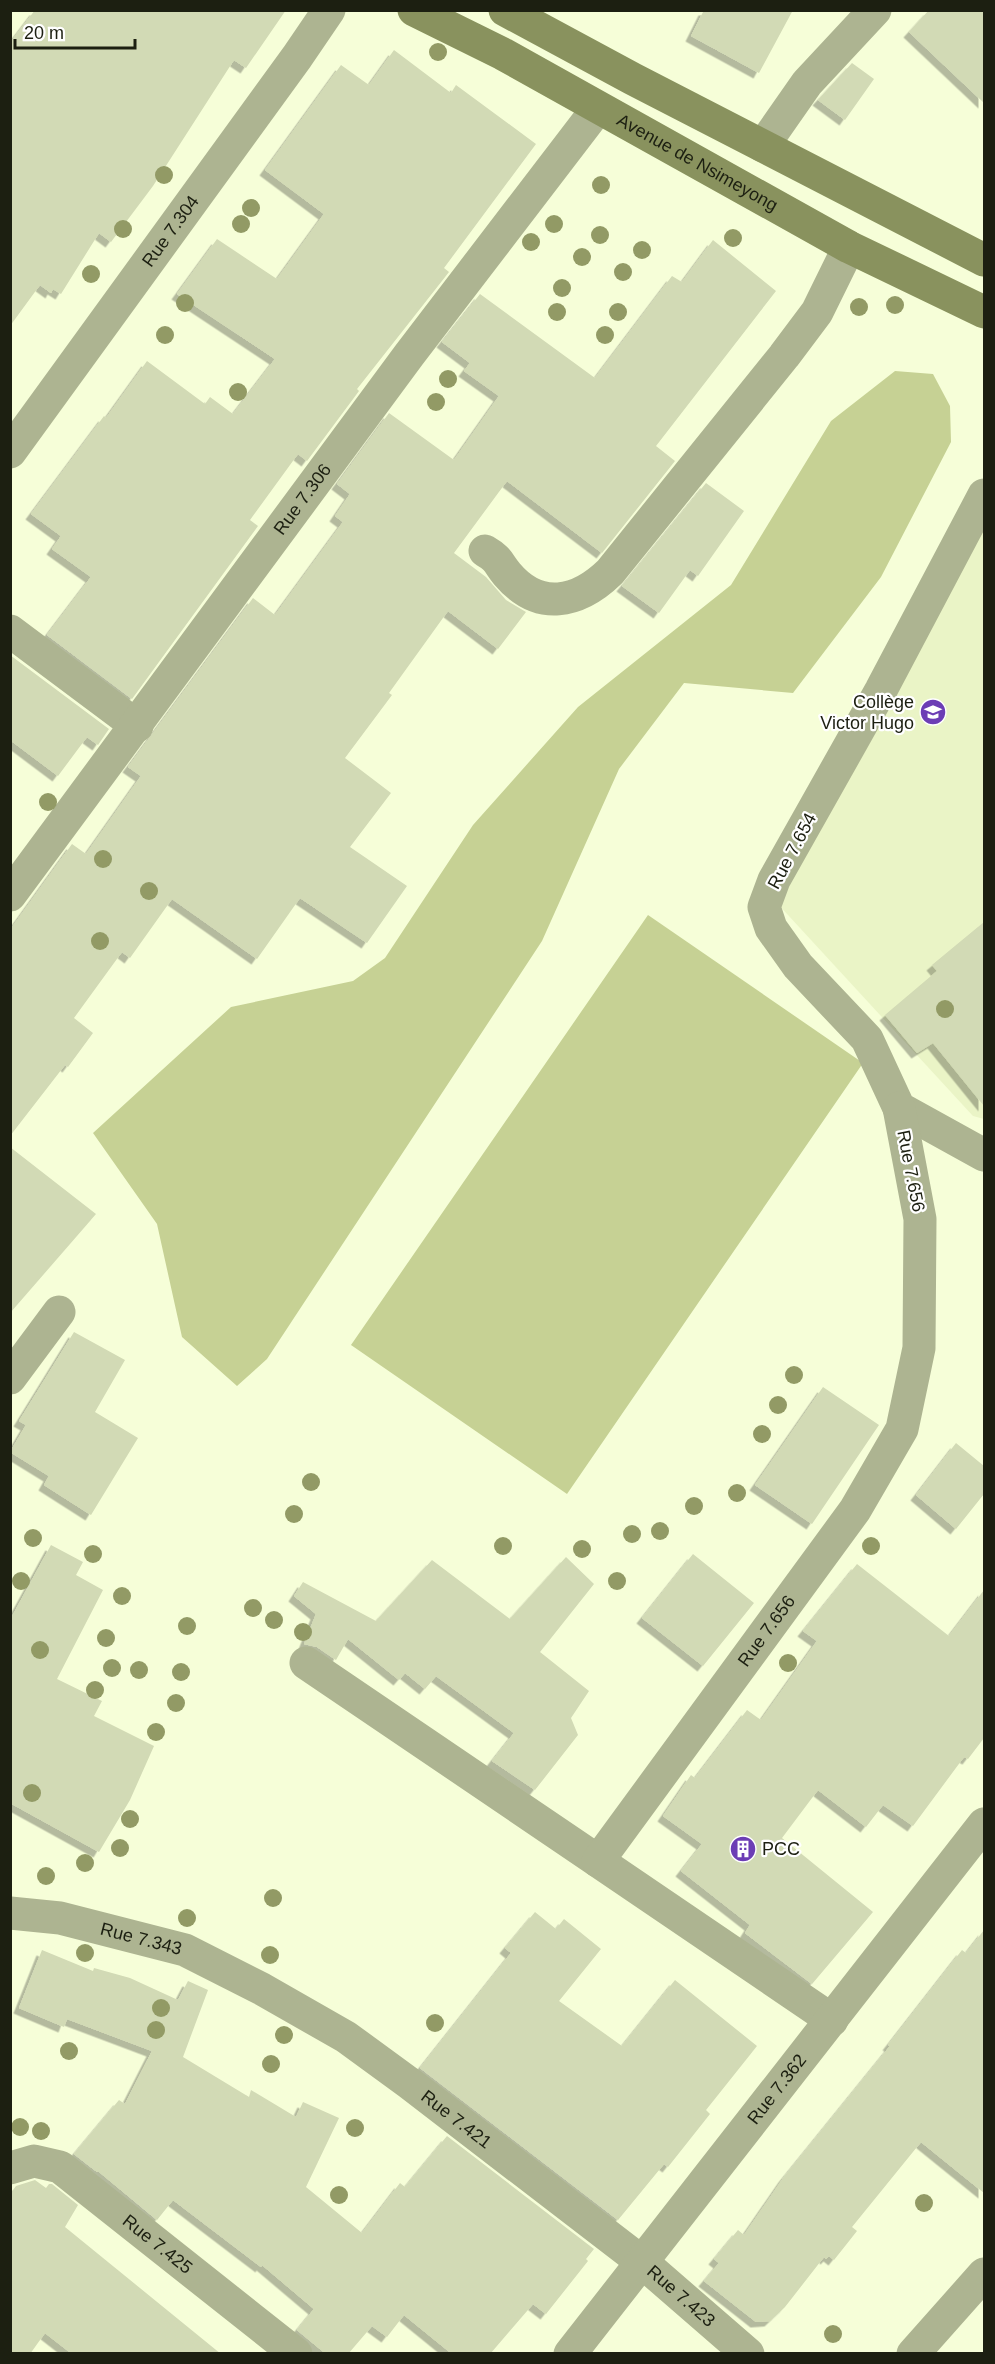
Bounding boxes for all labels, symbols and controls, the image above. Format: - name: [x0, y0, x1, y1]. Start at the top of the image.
- scale bar: [15, 12, 135, 50]
- text: 20 m: [24, 23, 64, 43]
- street label: Avenue de Nsimeyong: [614, 110, 781, 215]
- street label: Rue 7.304: [138, 192, 203, 271]
- street label: Rue 7.306: [270, 460, 335, 539]
- place label: Collège Victor Hugo: [820, 692, 914, 733]
- school or university icon: Collège Victor Hugo: [918, 697, 948, 727]
- street label: Rue 7.654: [764, 810, 820, 892]
- street label: Rue 7.656: [893, 1128, 929, 1214]
- street label: Rue 7.656: [734, 1592, 799, 1670]
- building icon: PCC: [728, 1834, 758, 1864]
- place label: PCC: [762, 1839, 800, 1859]
- street label: Rue 7.343: [98, 1919, 184, 1959]
- street label: Rue 7.362: [743, 2050, 810, 2128]
- street label: Rue 7.421: [417, 2086, 495, 2153]
- street label: Rue 7.425: [119, 2211, 196, 2278]
- street label: Rue 7.423: [643, 2261, 719, 2331]

